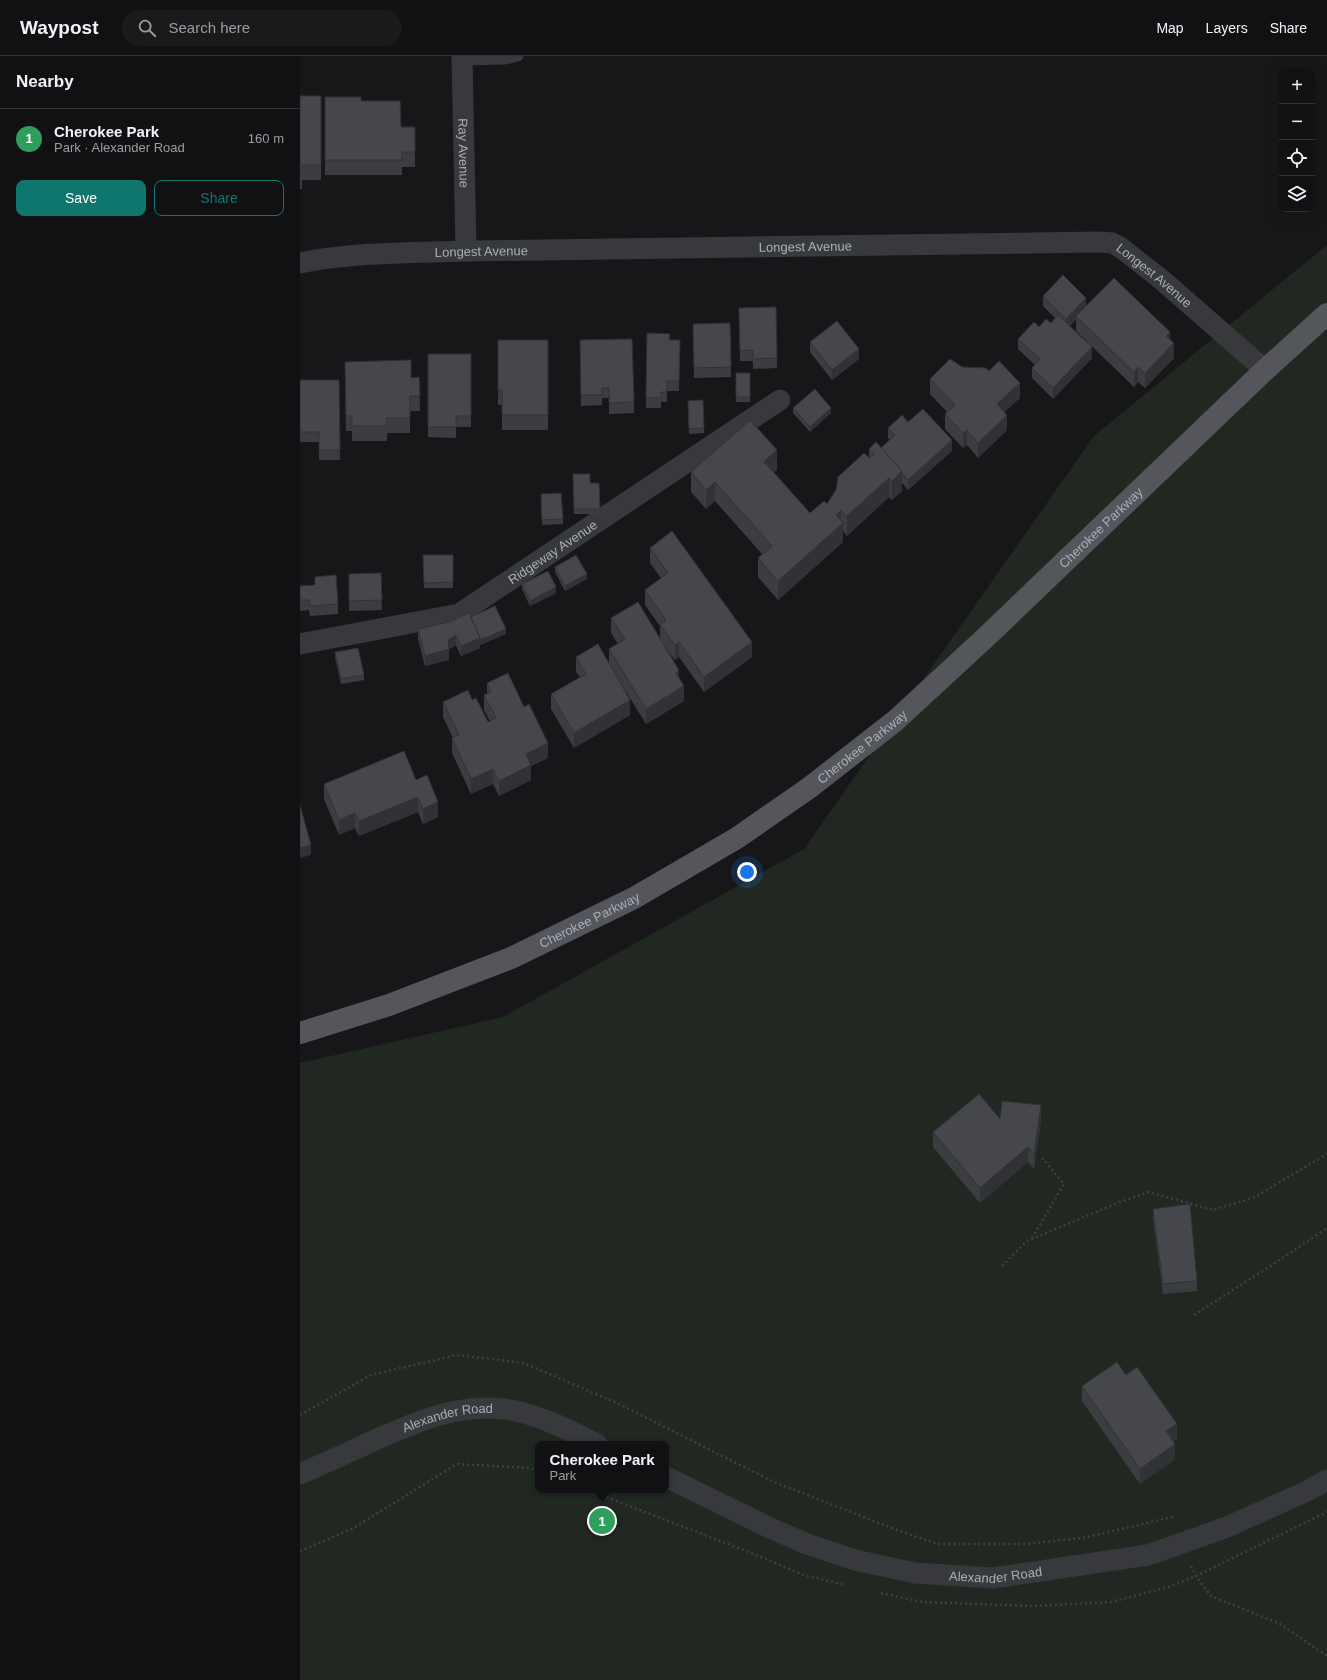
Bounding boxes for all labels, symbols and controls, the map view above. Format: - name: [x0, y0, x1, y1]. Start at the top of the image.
- search box: [122, 10, 402, 46]
- text: Waypost: [20, 17, 98, 38]
- icon: search: [136, 17, 158, 39]
- text: Search here: [168, 19, 250, 36]
- text: Map: [1156, 20, 1184, 36]
- text: Layers: [1206, 20, 1248, 36]
- text: Share: [1270, 20, 1307, 36]
- map controls: [1279, 68, 1315, 212]
- button: +: [1279, 68, 1315, 104]
- text: Nearby: [16, 72, 74, 91]
- button: −: [1279, 104, 1315, 140]
- street label: Ray Avenue: [455, 118, 472, 188]
- text: Cherokee Park: [54, 123, 159, 140]
- text: 1: [25, 131, 33, 146]
- text: 160 m: [248, 131, 284, 146]
- text: Park · Alexander Road: [54, 140, 185, 155]
- button: locate: [1279, 140, 1315, 176]
- button: layers: [1279, 176, 1315, 212]
- button: Save: [16, 180, 146, 216]
- button: Share: [154, 180, 284, 216]
- street label: Longest Avenue: [759, 239, 852, 255]
- street label: Longest Avenue: [1113, 240, 1195, 311]
- street label: Longest Avenue: [435, 243, 528, 260]
- street label: Cherokee Parkway: [1056, 484, 1146, 571]
- street label: Ridgeway Avenue: [505, 517, 600, 587]
- street label: Cherokee Parkway: [814, 707, 910, 787]
- your location: [737, 862, 757, 882]
- street label: Cherokee Parkway: [537, 889, 643, 951]
- street label: Alexander Road: [400, 1401, 493, 1436]
- popup: [535, 1441, 669, 1493]
- text: Cherokee Park: [549, 1451, 655, 1468]
- text: Park: [549, 1468, 576, 1483]
- pin: 1: [589, 1506, 615, 1536]
- street label: Alexander Road: [949, 1564, 1043, 1586]

